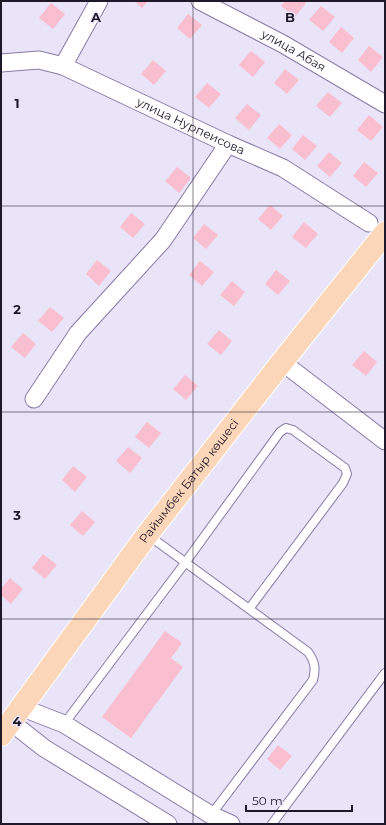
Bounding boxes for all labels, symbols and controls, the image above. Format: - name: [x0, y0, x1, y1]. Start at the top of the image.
- text: A: [90, 9, 102, 25]
- text: B: [285, 9, 295, 25]
- street label: улица Абая: [258, 26, 329, 75]
- street label: улица Нурпеисова: [133, 93, 247, 157]
- text: 1: [14, 95, 20, 111]
- text: 2: [13, 301, 21, 317]
- street label: Райымбек Батыр көшесі: [136, 416, 242, 546]
- text: 3: [12, 507, 21, 523]
- text: 4: [13, 713, 22, 729]
- scale bar: [246, 787, 352, 813]
- text: 50 m: [252, 793, 283, 808]

